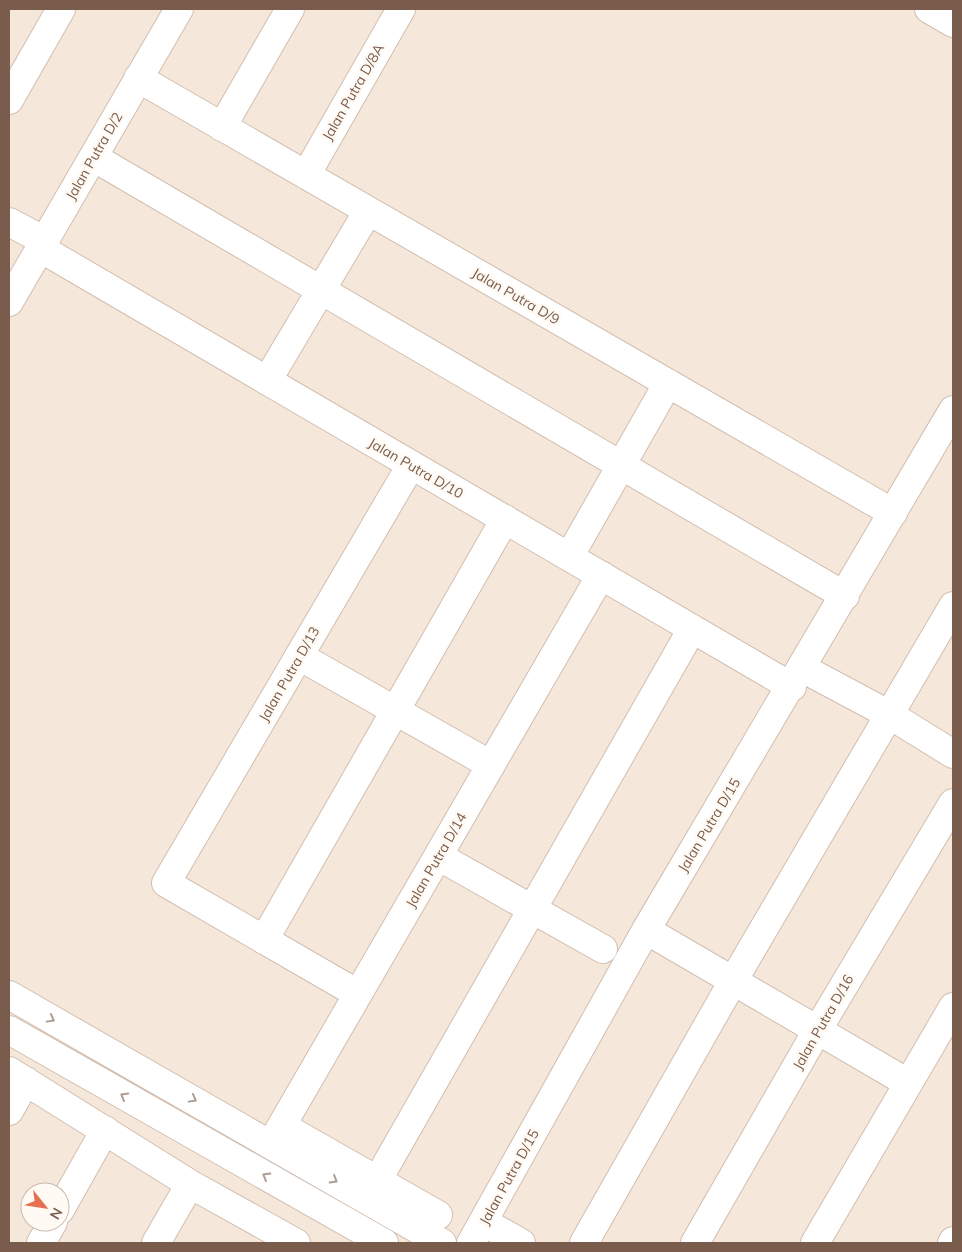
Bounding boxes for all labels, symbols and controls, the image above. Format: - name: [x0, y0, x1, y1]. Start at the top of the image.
- street label: Jalan Putra D/8A: [318, 40, 388, 144]
- street label: Jalan Putra D/2: [62, 109, 126, 203]
- street label: Jalan Putra D/9: [469, 264, 563, 328]
- street label: Jalan Putra D/10: [365, 434, 467, 502]
- street label: Jalan Putra D/13: [255, 623, 323, 725]
- street label: Jalan Putra D/15: [674, 775, 744, 875]
- street label: Jalan Putra D/14: [402, 809, 471, 911]
- street label: Jalan Putra D/16: [789, 971, 857, 1073]
- one-way arrow: [46, 1013, 55, 1023]
- one-way arrow: [121, 1092, 130, 1102]
- one-way arrow: [187, 1093, 196, 1103]
- street label: Jalan Putra D/15: [475, 1126, 543, 1228]
- one-way arrow: [262, 1172, 271, 1182]
- one-way arrow: [328, 1174, 337, 1184]
- north arrow: [20, 1182, 70, 1232]
- text: N: [46, 1204, 67, 1223]

